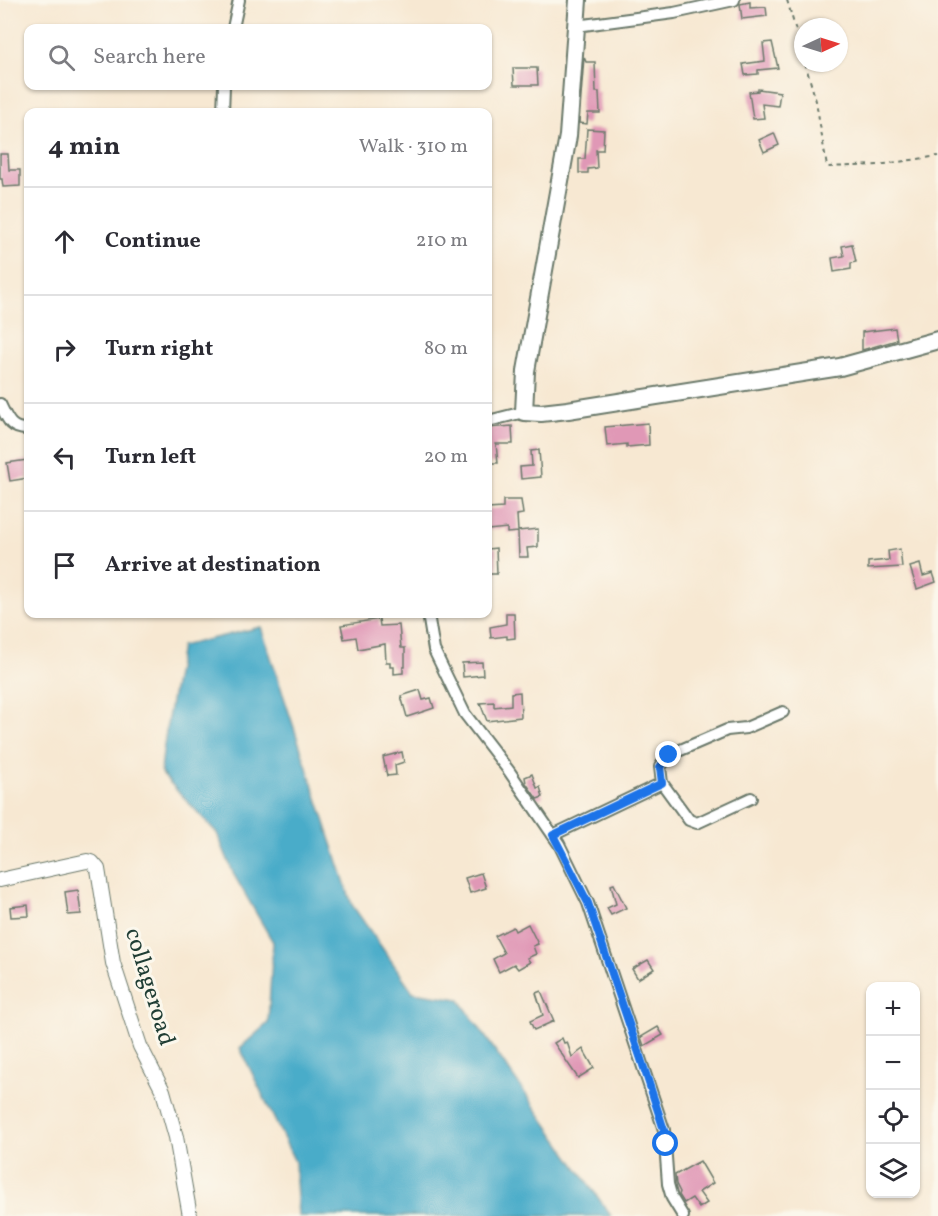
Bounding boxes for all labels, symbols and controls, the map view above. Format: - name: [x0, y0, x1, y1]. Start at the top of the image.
- north arrow: [794, 18, 848, 72]
- search box: [24, 24, 492, 90]
- icon: search: [45, 41, 78, 74]
- text: Search here: [93, 42, 206, 73]
- text: 4 min: [48, 129, 120, 165]
- text: Walk · 310 m: [359, 133, 468, 161]
- icon: ahead: [48, 225, 81, 258]
- text: Continue: [105, 226, 201, 257]
- text: 210 m: [416, 227, 468, 255]
- icon: right: [48, 333, 81, 366]
- text: Turn right: [105, 334, 213, 365]
- text: 80 m: [424, 335, 468, 363]
- icon: left: [48, 441, 81, 474]
- text: Turn left: [105, 442, 196, 473]
- text: 20 m: [424, 443, 468, 471]
- icon: arrive: [48, 549, 81, 582]
- text: Arrive at destination: [105, 550, 321, 581]
- route end: [655, 741, 681, 767]
- street label: collageroad: [115, 924, 183, 1050]
- map controls: [866, 982, 920, 1198]
- button: +: [866, 982, 920, 1036]
- button: −: [866, 1036, 920, 1090]
- button: locate: [866, 1090, 920, 1144]
- route start: [652, 1130, 678, 1156]
- button: layers: [866, 1144, 920, 1198]

